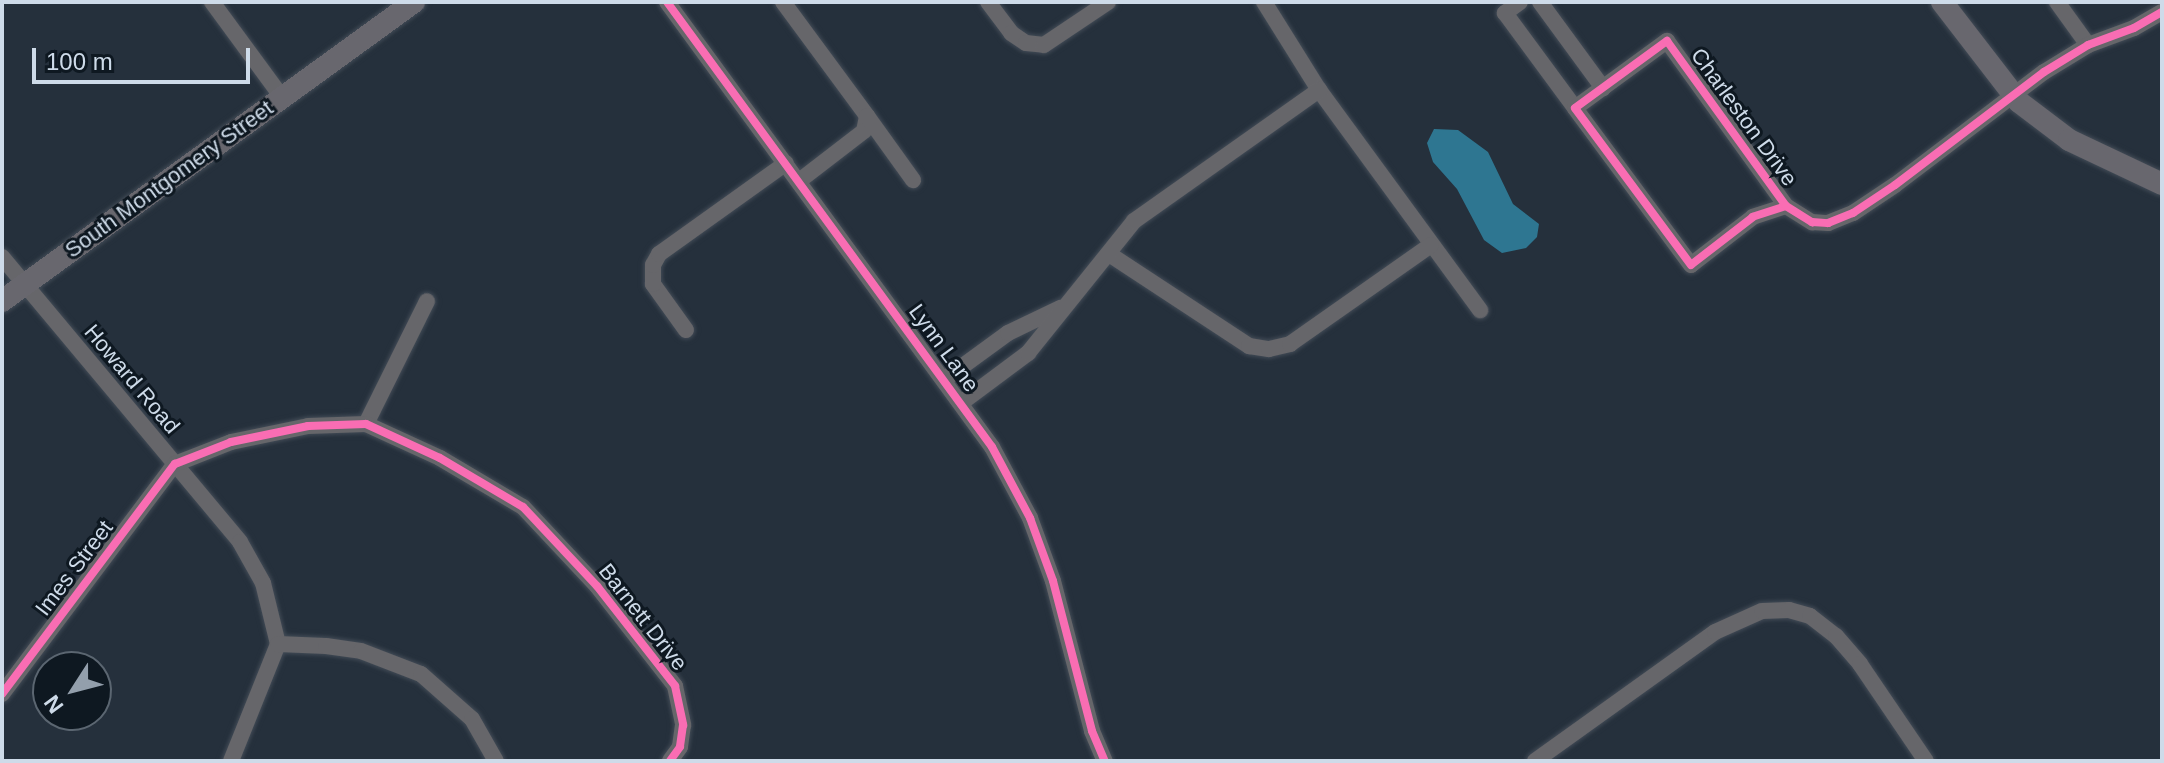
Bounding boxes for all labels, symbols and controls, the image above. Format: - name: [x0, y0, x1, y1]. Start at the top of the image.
- scale bar: [36, 32, 254, 82]
- street label: Charleston Drive: [1685, 43, 1803, 191]
- text: 100 m: [46, 48, 113, 75]
- street label: South Montgomery Street: [60, 95, 278, 263]
- street label: Lynn Lane: [903, 299, 985, 397]
- street label: Howard Road: [79, 319, 185, 439]
- street label: Imes Street: [30, 515, 118, 621]
- street label: Barnett Drive: [593, 558, 693, 676]
- north arrow: [32, 651, 112, 731]
- text: N: [39, 690, 69, 718]

